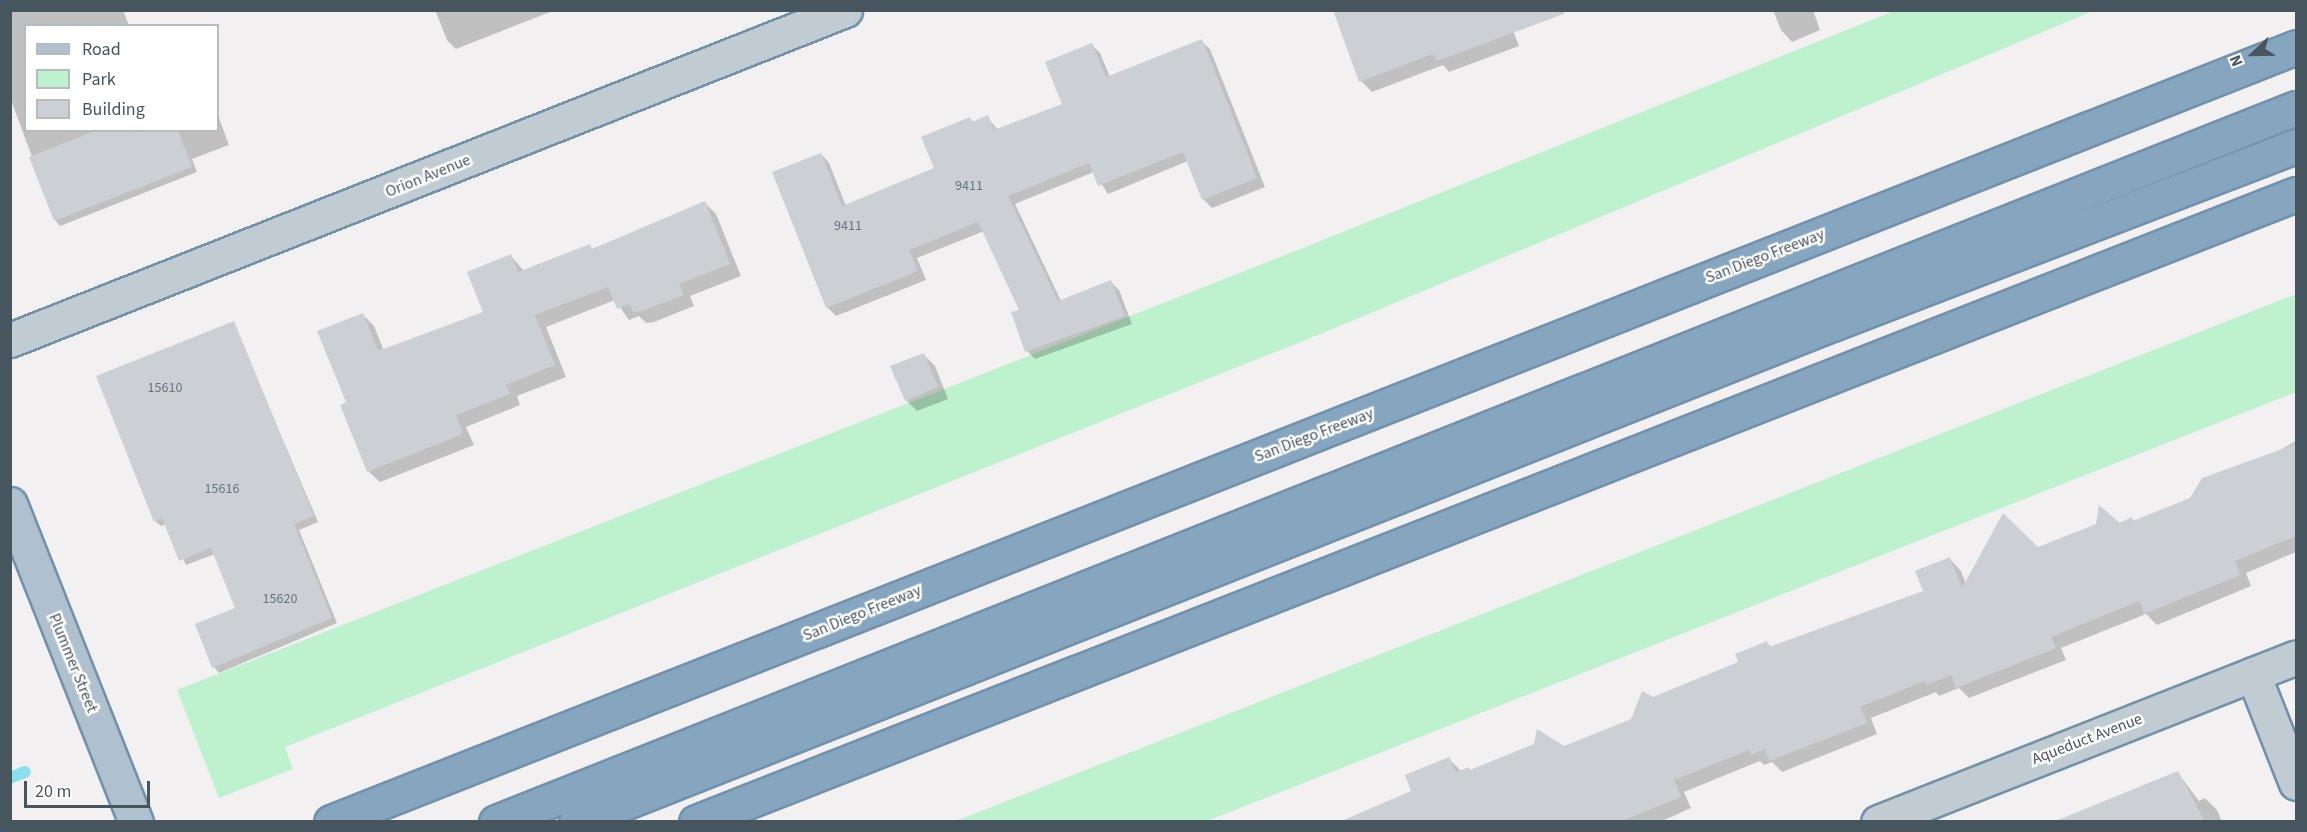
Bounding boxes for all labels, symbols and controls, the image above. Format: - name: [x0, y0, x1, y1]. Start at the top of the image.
- legend: [24, 24, 219, 132]
- north arrow: [2223, 24, 2283, 84]
- text: Road: [82, 37, 121, 62]
- text: N: [2224, 52, 2249, 70]
- text: Park: [82, 67, 116, 92]
- text: Building: [82, 97, 145, 122]
- street label: Orion Avenue: [383, 150, 473, 202]
- house number: 9411: [955, 178, 983, 194]
- house number: 9411: [834, 218, 862, 234]
- street label: San Diego Freeway: [1703, 225, 1827, 287]
- house number: 15610: [148, 380, 182, 396]
- street label: San Diego Freeway: [1252, 404, 1376, 466]
- house number: 15616: [205, 481, 239, 497]
- street label: San Diego Freeway: [800, 581, 924, 645]
- house number: 15620: [263, 591, 297, 607]
- street label: Plummer Street: [44, 611, 102, 715]
- street label: Aqueduct Avenue: [2029, 709, 2145, 769]
- scale bar: [27, 769, 153, 807]
- text: 20 m: [35, 779, 71, 804]

